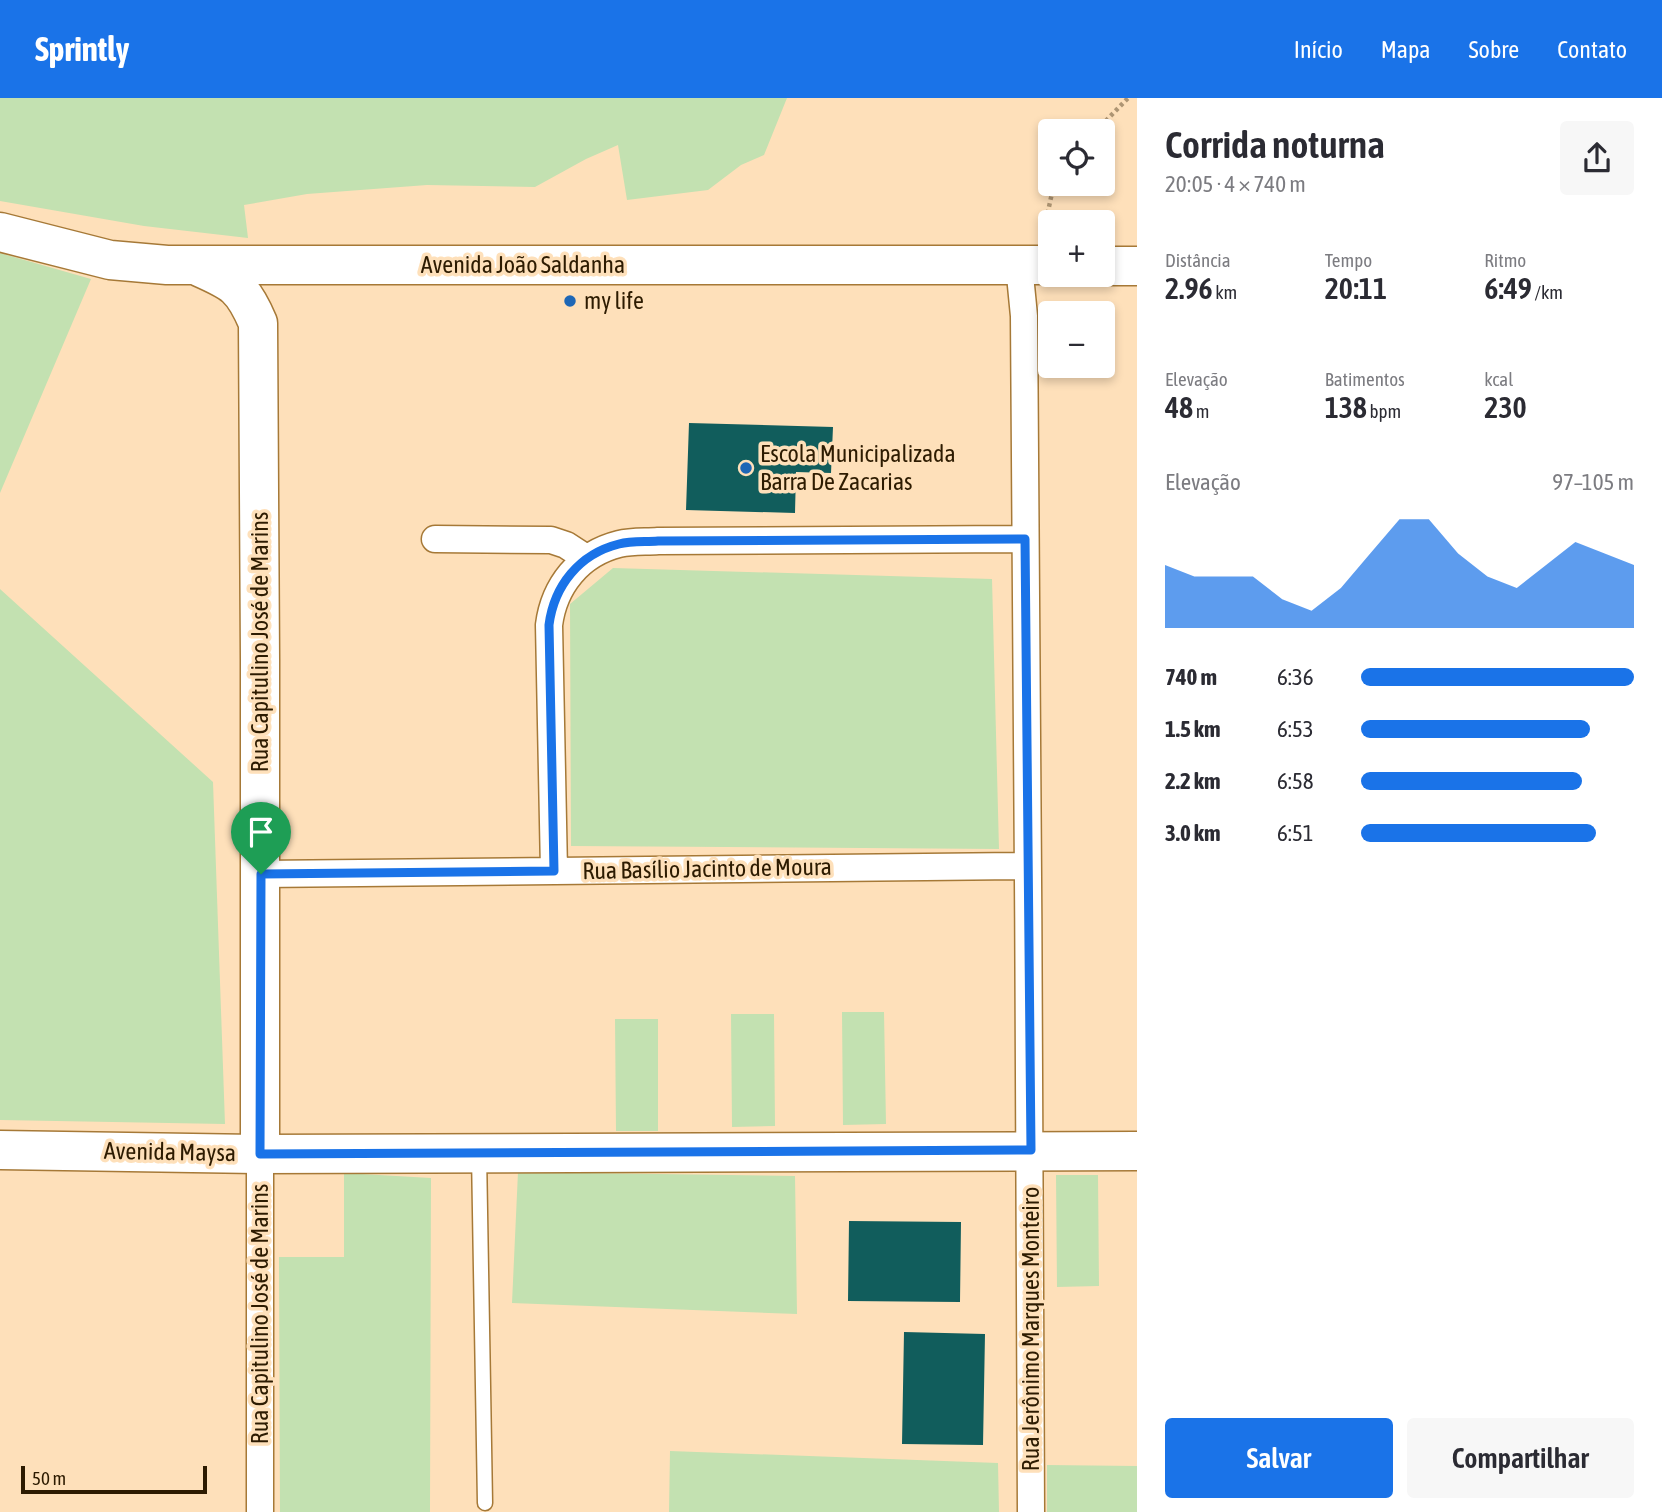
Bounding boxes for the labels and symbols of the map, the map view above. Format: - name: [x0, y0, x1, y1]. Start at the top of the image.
- street label: Avenida João Saldanha: [421, 251, 625, 278]
- place label: my life: [584, 287, 644, 314]
- marker: my life: [562, 293, 578, 309]
- place label: Escola Municipalizada Barra De Zacarias: [760, 440, 956, 495]
- marker: Escola Municipalizada Barra De Zacarias: [738, 460, 754, 476]
- street label: Rua Capitulino José de Marins: [246, 512, 273, 772]
- pin: [231, 802, 291, 874]
- street label: Rua Basílio Jacinto de Moura: [582, 853, 832, 884]
- street label: Avenida Maysa: [104, 1137, 236, 1166]
- street label: Rua Capitulino José de Marins: [246, 1184, 273, 1444]
- street label: Rua Jerônimo Marques Monteiro: [1017, 1187, 1044, 1471]
- scale bar: [21, 1463, 206, 1495]

